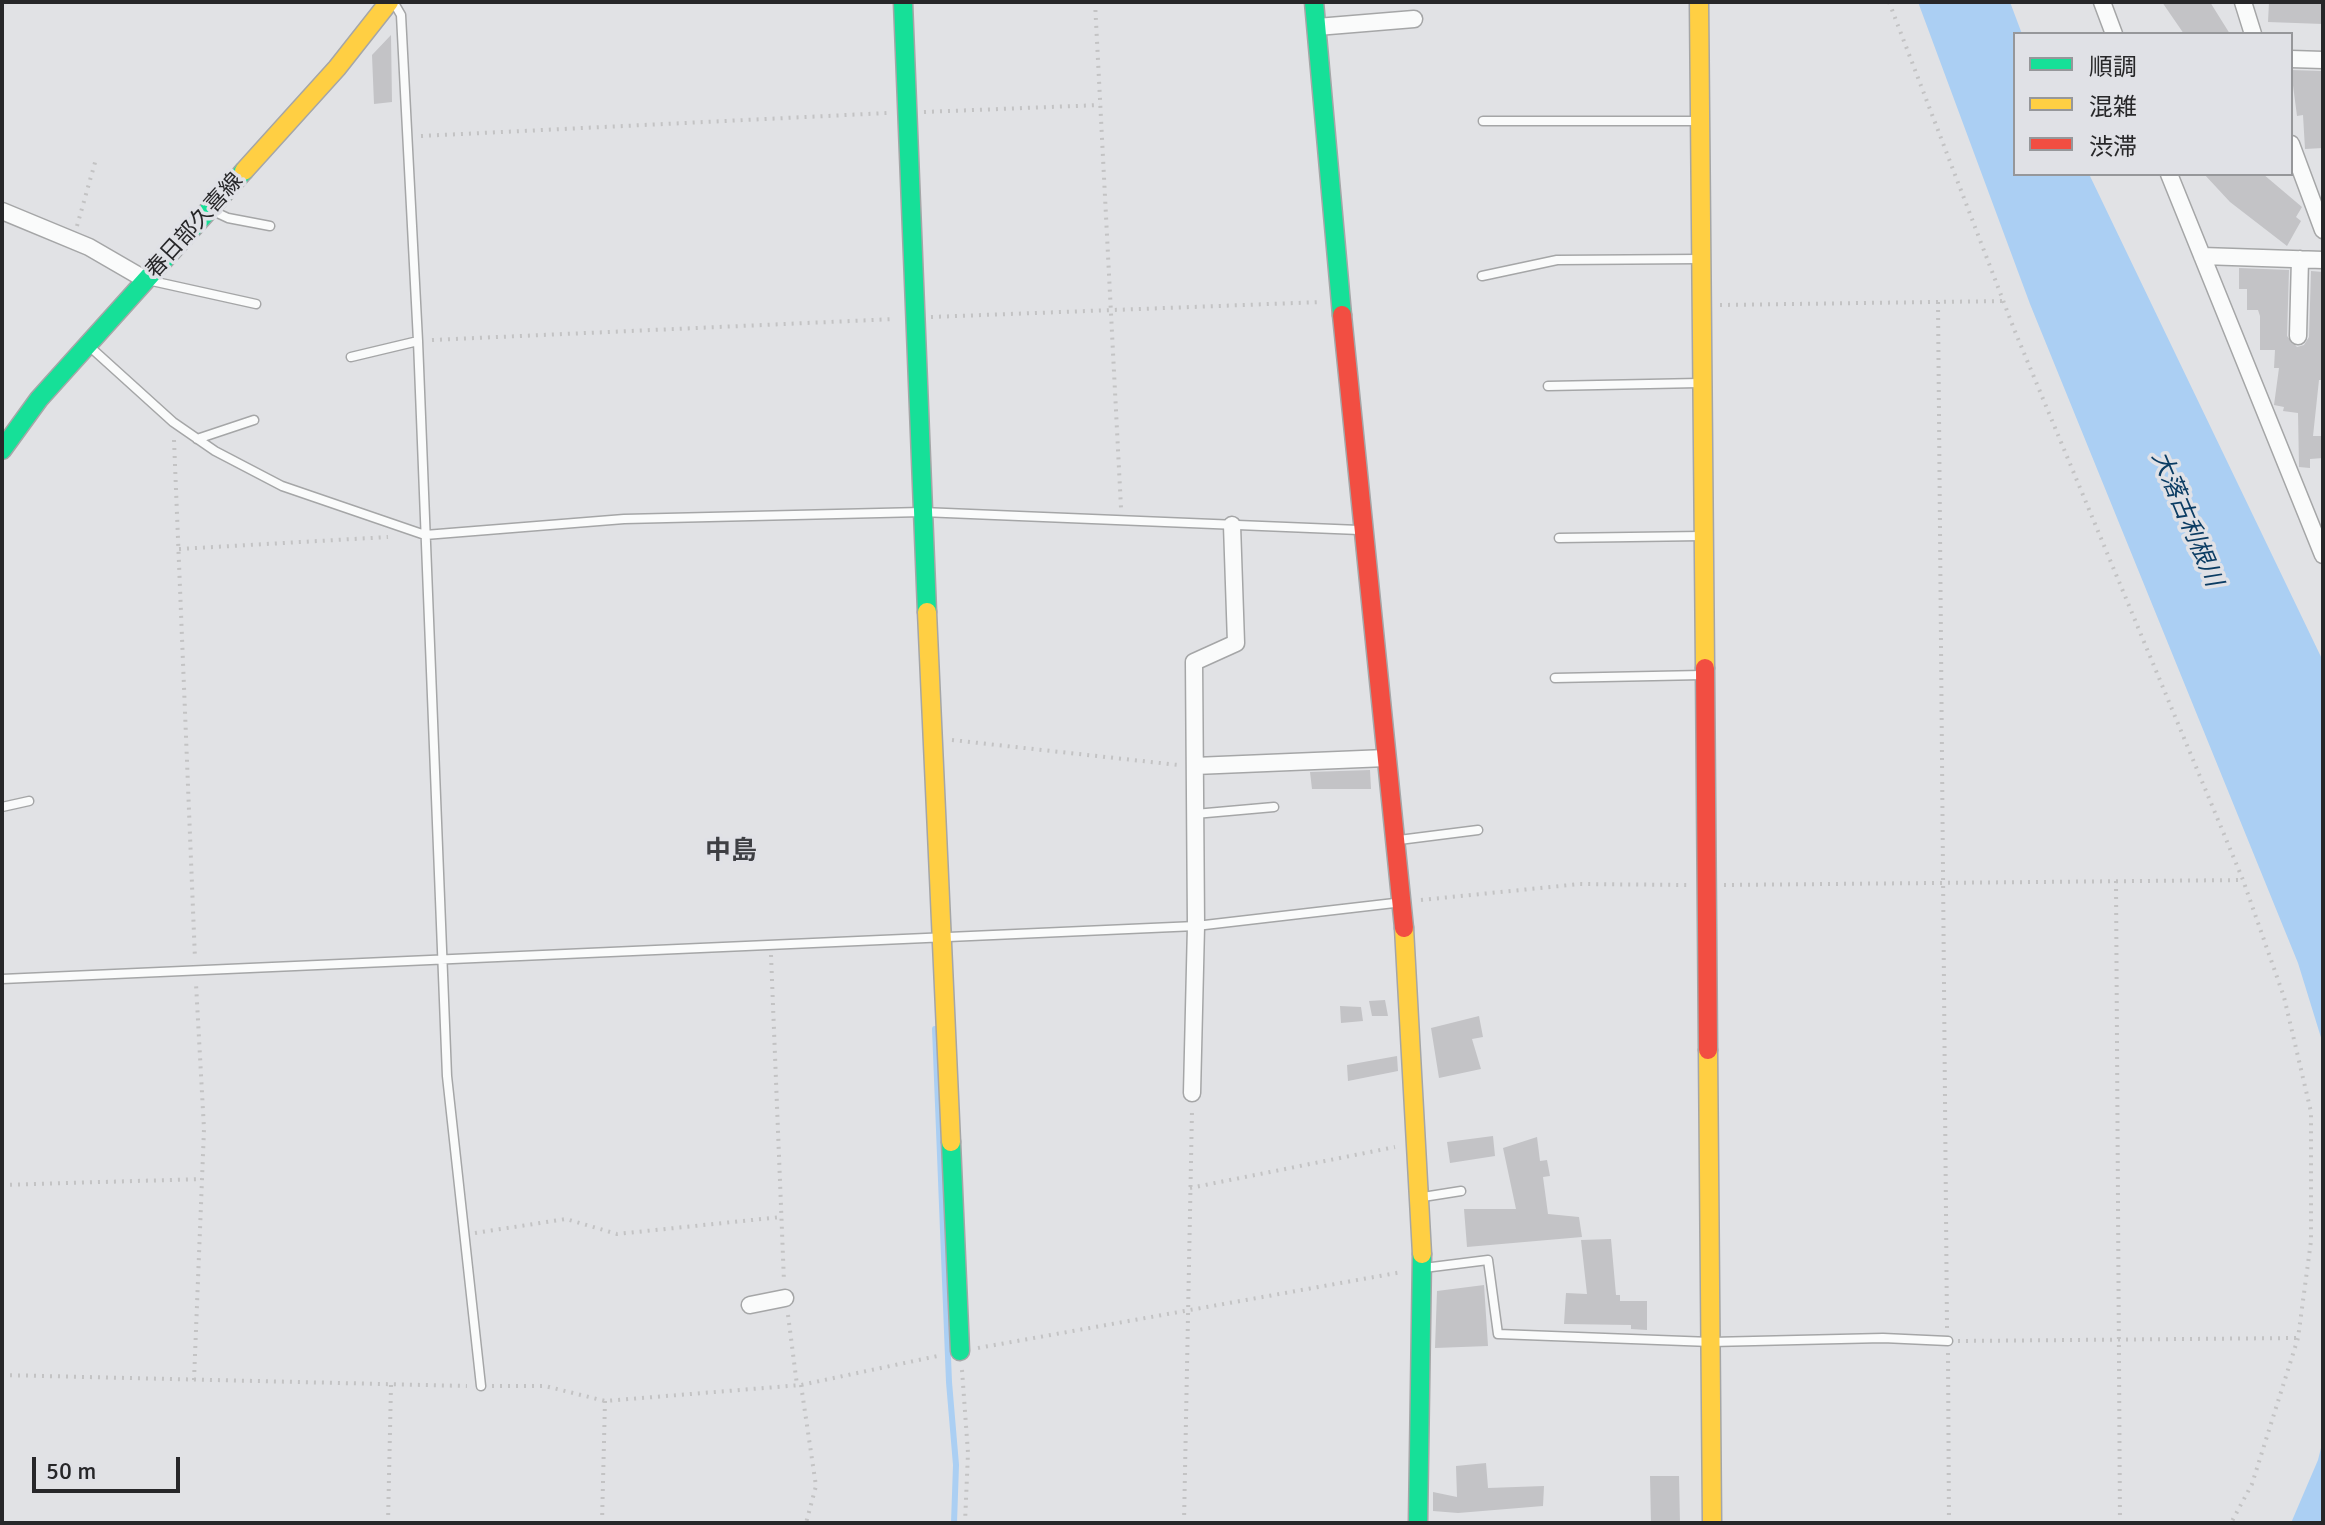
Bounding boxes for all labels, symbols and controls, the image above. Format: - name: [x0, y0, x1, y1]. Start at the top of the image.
- legend: [2013, 32, 2293, 176]
- text: 順調: [2089, 52, 2137, 82]
- text: 混雑: [2089, 92, 2137, 122]
- text: 渋滞: [2089, 132, 2137, 162]
- street label: 春日部久喜線: [141, 168, 249, 284]
- water label: 大落古利根川: [2145, 447, 2227, 591]
- district label: 中島: [705, 836, 757, 868]
- scale bar: [36, 1441, 184, 1491]
- text: 50 m: [46, 1456, 96, 1486]

